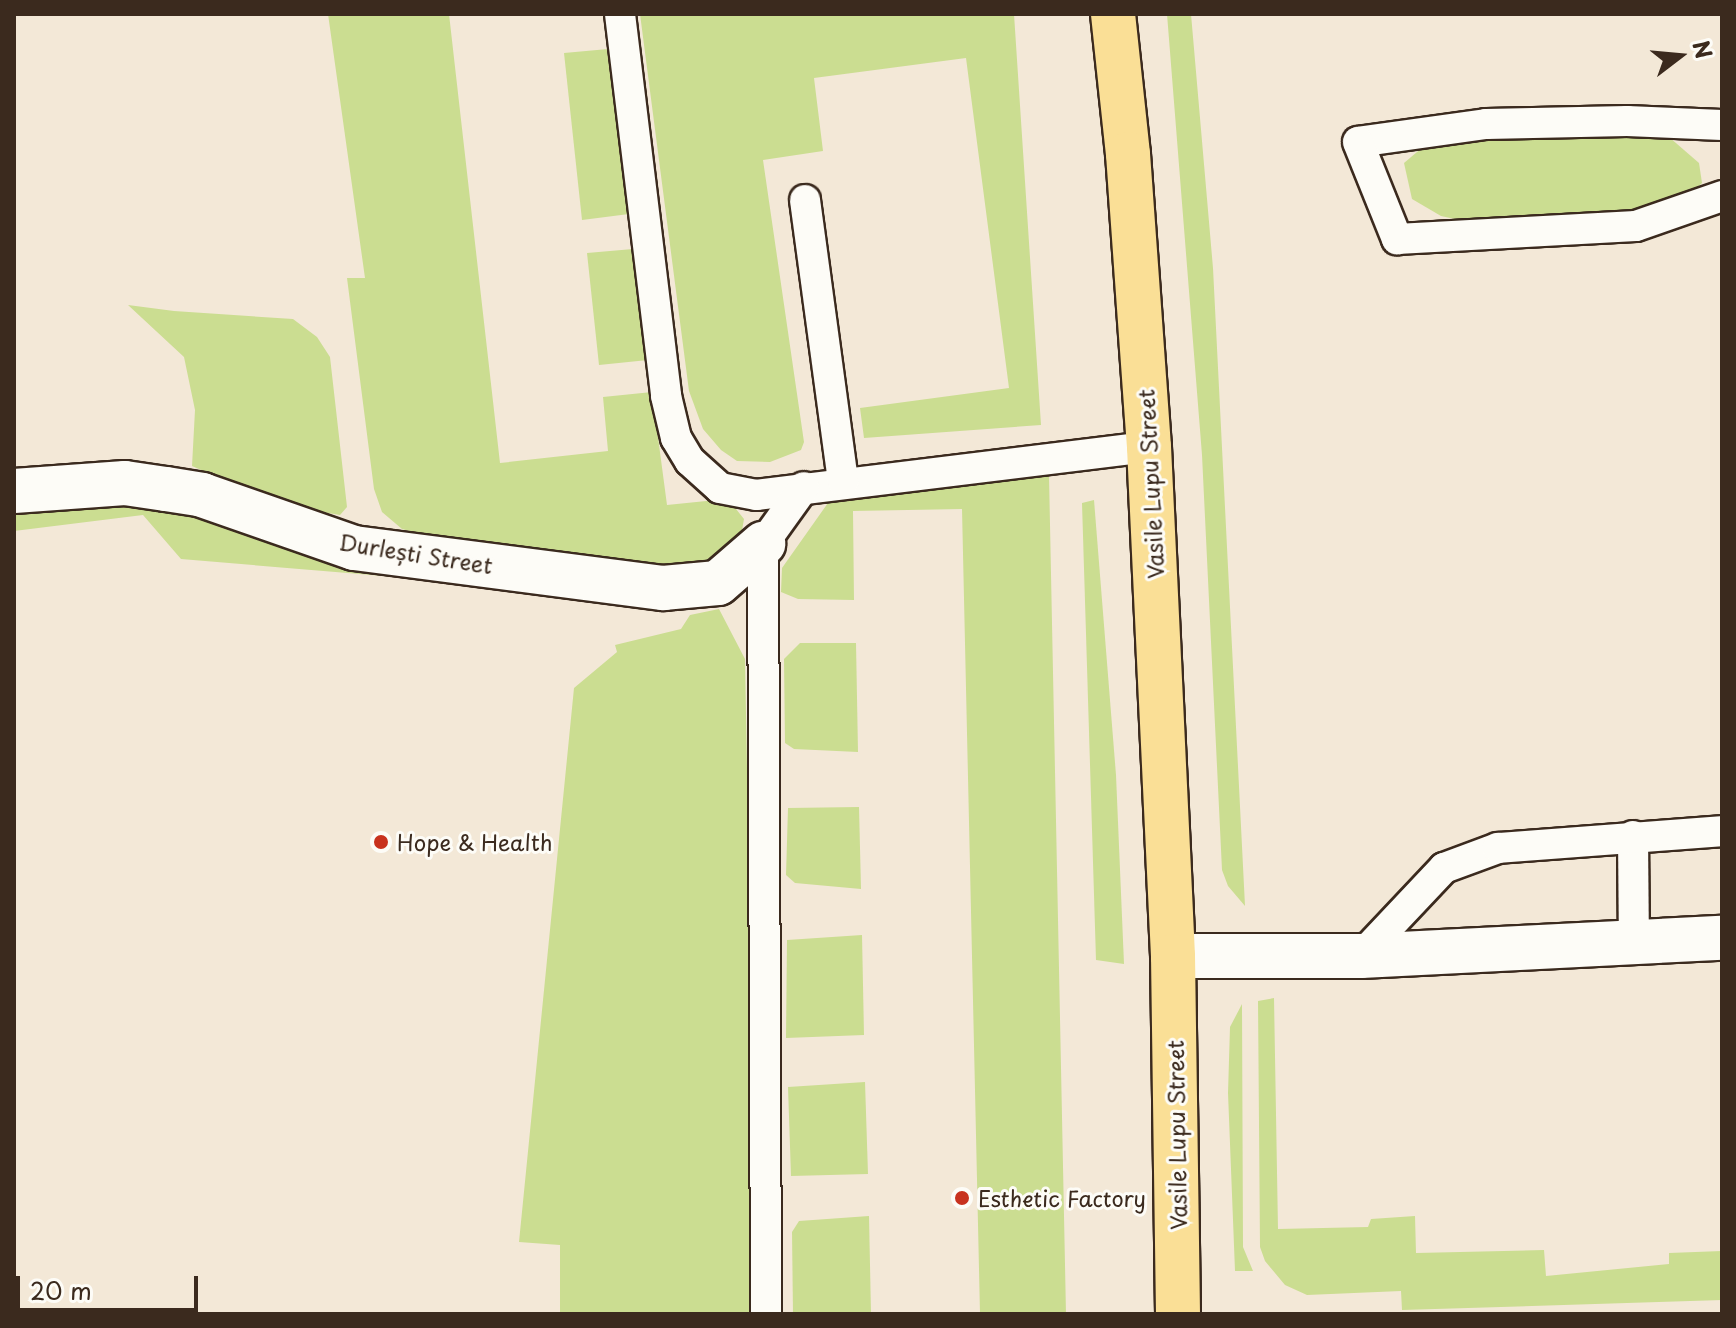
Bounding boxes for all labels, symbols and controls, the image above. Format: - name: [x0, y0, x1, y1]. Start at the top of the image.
- north arrow: [1640, 16, 1720, 96]
- text: N: [1685, 36, 1722, 62]
- street label: Vasile Lupu Street: [1132, 388, 1168, 580]
- street label: Durlești Street: [337, 528, 495, 578]
- place label: Hope & Health: [397, 829, 554, 855]
- marker: Hope & Health: [372, 833, 390, 851]
- street label: Vasile Lupu Street: [1161, 1039, 1191, 1231]
- place label: Esthetic Factory: [978, 1185, 1145, 1211]
- marker: Esthetic Factory: [953, 1189, 971, 1207]
- scale bar: [20, 1260, 202, 1310]
- text: 20 m: [30, 1272, 92, 1308]

